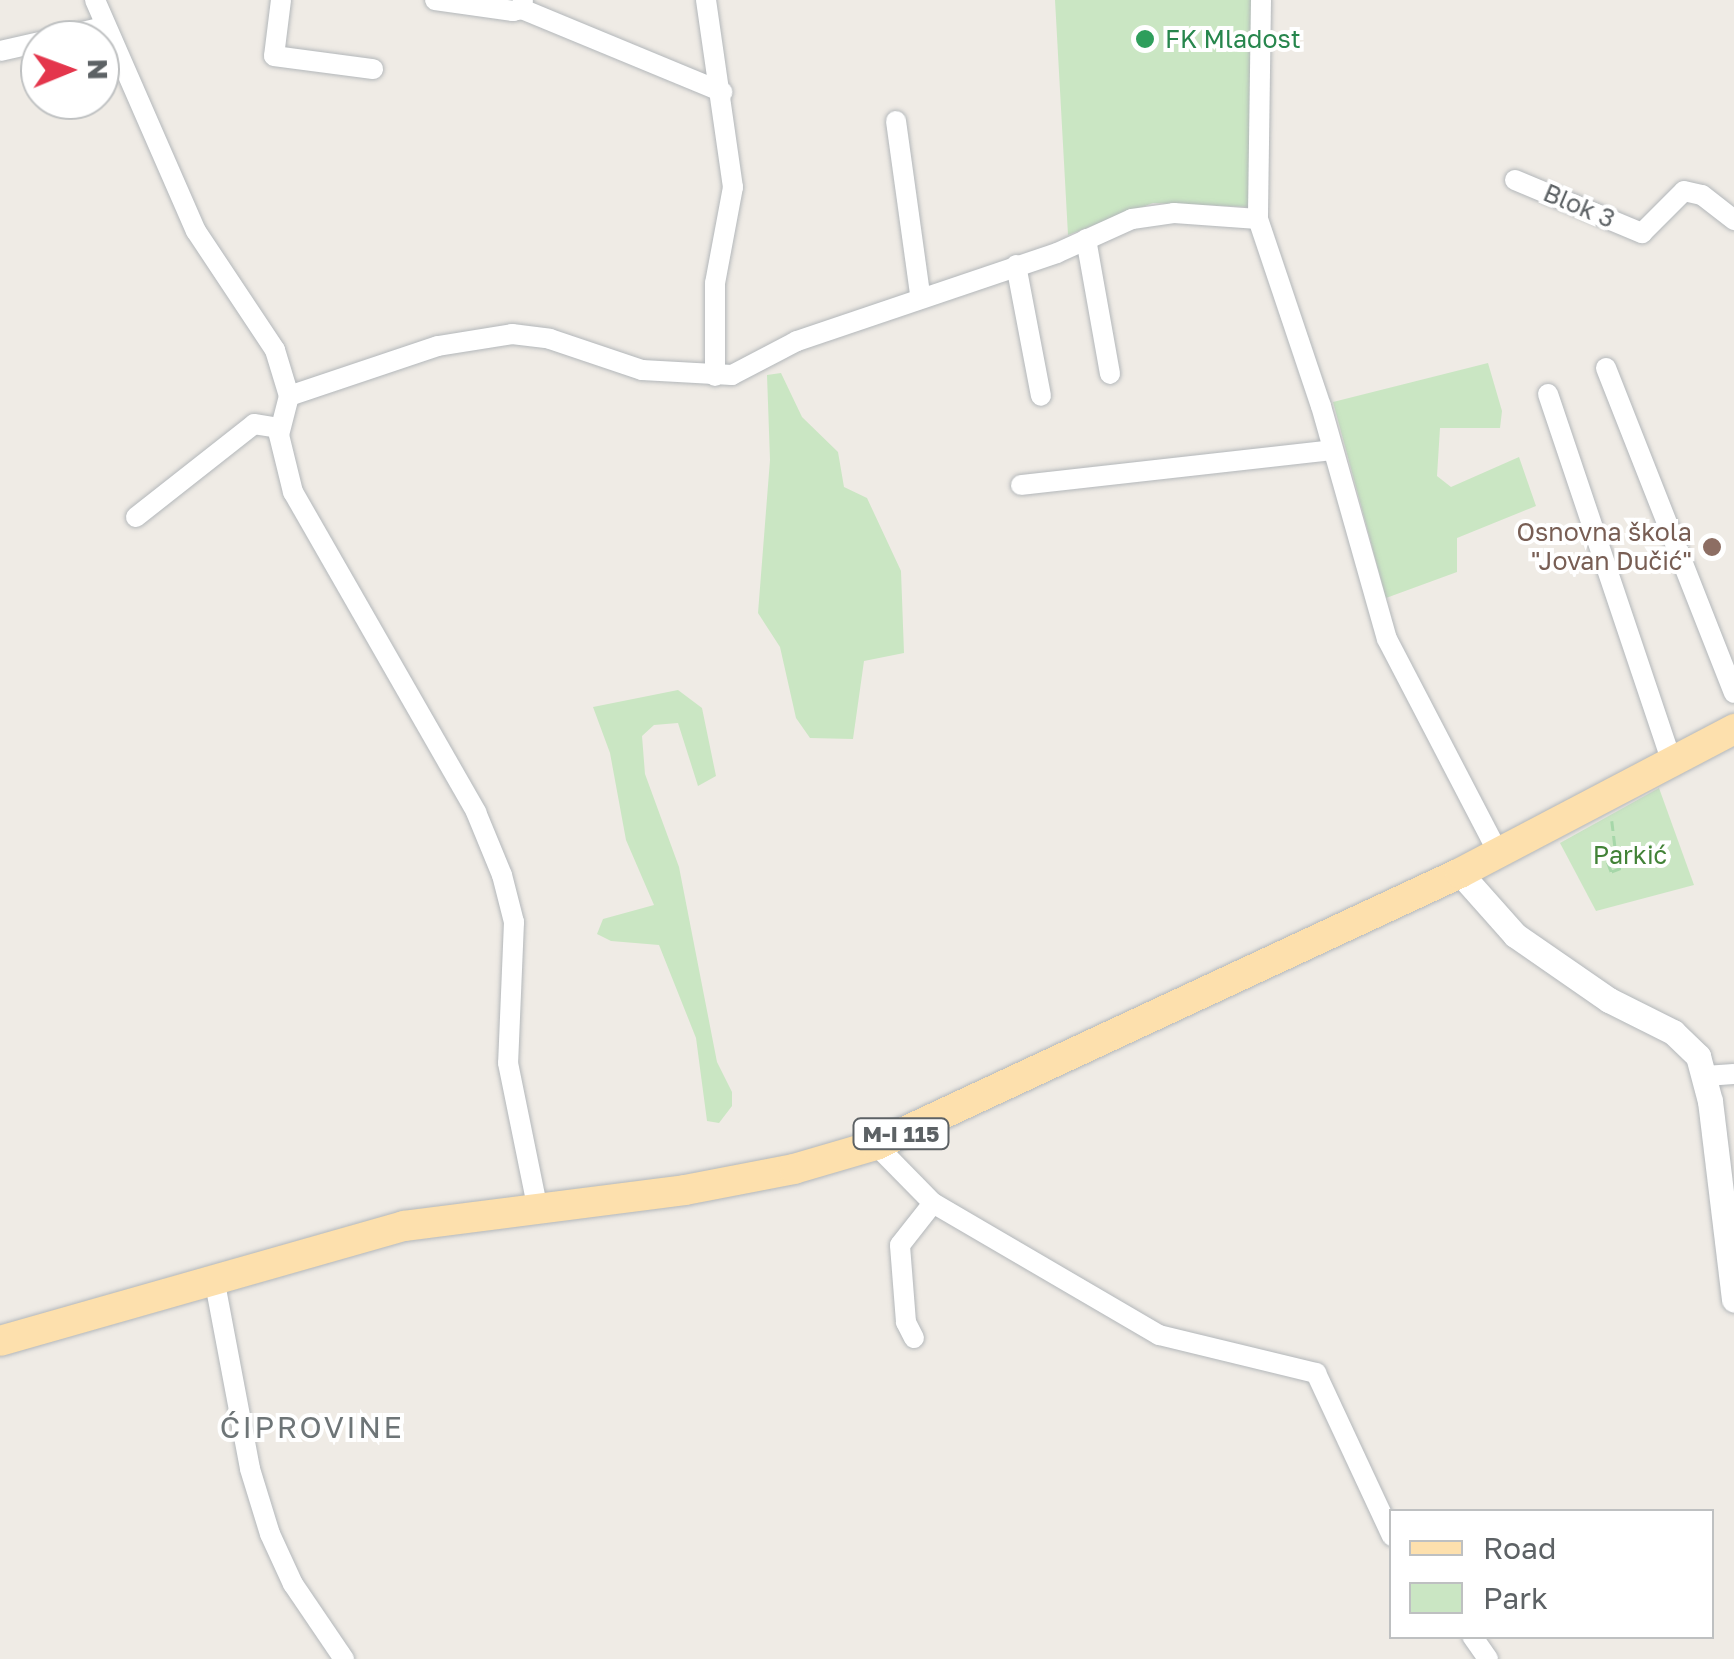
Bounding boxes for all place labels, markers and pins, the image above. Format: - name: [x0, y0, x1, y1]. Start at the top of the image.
- place label: FK Mladost: [1165, 24, 1301, 54]
- marker: FK Mladost: [1134, 28, 1156, 50]
- place label: Osnovna škola "Jovan Dučić": [1517, 518, 1692, 577]
- marker: Osnovna škola "Jovan Dučić": [1701, 536, 1723, 558]

